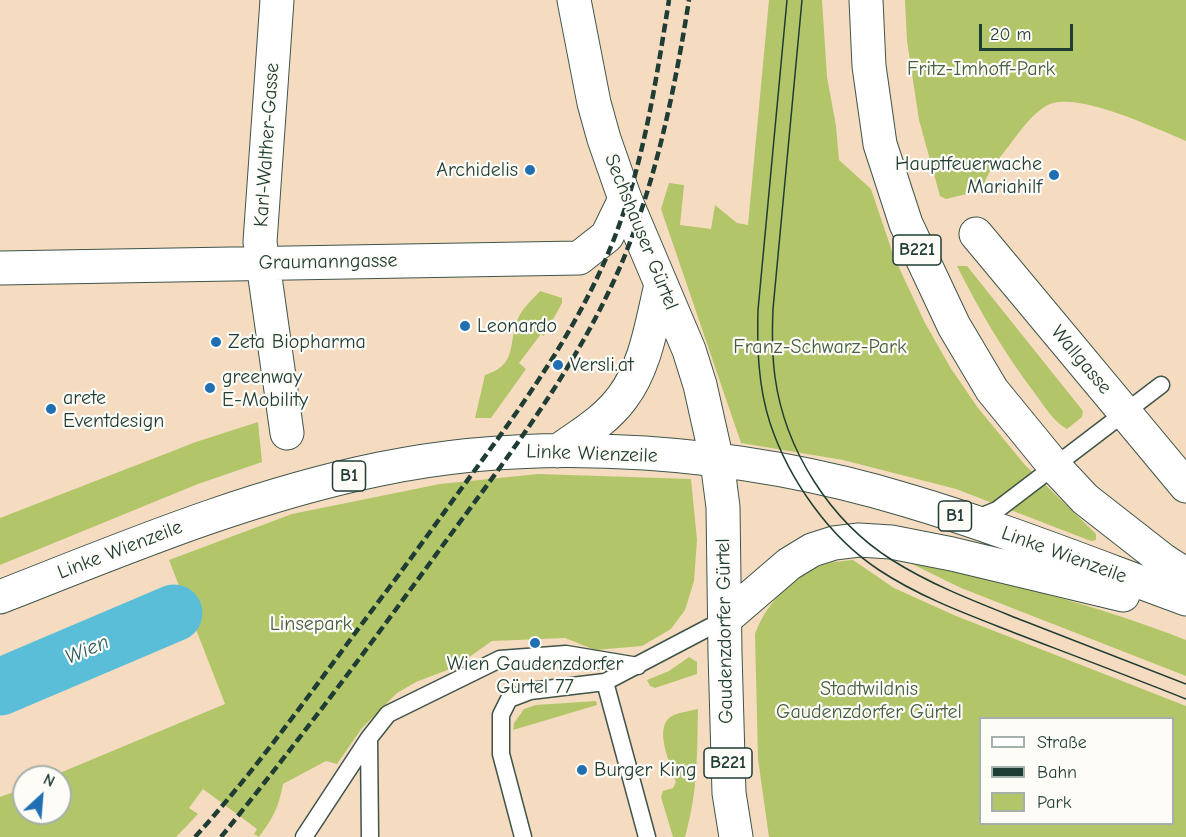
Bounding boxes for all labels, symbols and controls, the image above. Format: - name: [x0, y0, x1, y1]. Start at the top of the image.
- scale bar: [982, 12, 1076, 50]
- text: 20 m: [990, 24, 1031, 45]
- park label: Fritz-Imhoff-Park: [907, 57, 1055, 81]
- street label: Karl-Walther-Gasse: [249, 62, 285, 228]
- street label: Sechshauser Gürtel: [599, 151, 683, 313]
- place label: Hauptfeuerwache Mariahilf: [895, 152, 1042, 199]
- place label: Archidelis: [436, 158, 518, 182]
- marker: Archidelis: [523, 163, 537, 177]
- marker: Hauptfeuerwache Mariahilf: [1047, 168, 1061, 182]
- road number: B221: [893, 235, 941, 265]
- street label: Graumanngasse: [258, 249, 398, 275]
- place label: Leonardo: [477, 314, 557, 338]
- marker: Leonardo: [458, 319, 472, 333]
- street label: Wallgasse: [1045, 321, 1117, 399]
- place label: Zeta Biopharma: [228, 330, 366, 354]
- marker: Zeta Biopharma: [209, 335, 223, 349]
- park label: Franz-Schwarz-Park: [733, 335, 907, 359]
- place label: Versli.at: [570, 353, 634, 377]
- marker: Versli.at: [551, 358, 565, 372]
- place label: greenway E-Mobility: [222, 365, 308, 412]
- marker: greenway E-Mobility: [203, 381, 217, 395]
- place label: arete Eventdesign: [63, 386, 164, 433]
- marker: arete Eventdesign: [44, 402, 58, 416]
- street label: Linke Wienzeile: [526, 440, 658, 468]
- road number: B1: [332, 461, 366, 491]
- road number: B1: [938, 501, 972, 531]
- street label: Linke Wienzeile: [54, 515, 186, 585]
- street label: Linke Wienzeile: [998, 521, 1130, 589]
- street label: Gaudenzdorfer Gürtel: [711, 538, 739, 724]
- park label: Linsepark: [270, 612, 352, 636]
- water label: Wien: [61, 630, 113, 670]
- marker: Wien Gaudenzdorfer Gürtel 77: [528, 636, 542, 650]
- place label: Wien Gaudenzdorfer Gürtel 77: [447, 652, 623, 699]
- park label: Stadtwildnis Gaudenzdorfer Gürtel: [776, 677, 962, 724]
- legend: [979, 717, 1174, 825]
- text: Straße: [1037, 732, 1087, 753]
- road number: B221: [704, 748, 752, 778]
- place label: Burger King: [594, 758, 697, 782]
- text: Bahn: [1037, 762, 1077, 783]
- marker: Burger King: [575, 763, 589, 777]
- north arrow: [12, 765, 72, 825]
- text: N: [40, 770, 58, 791]
- text: Park: [1037, 792, 1071, 813]

